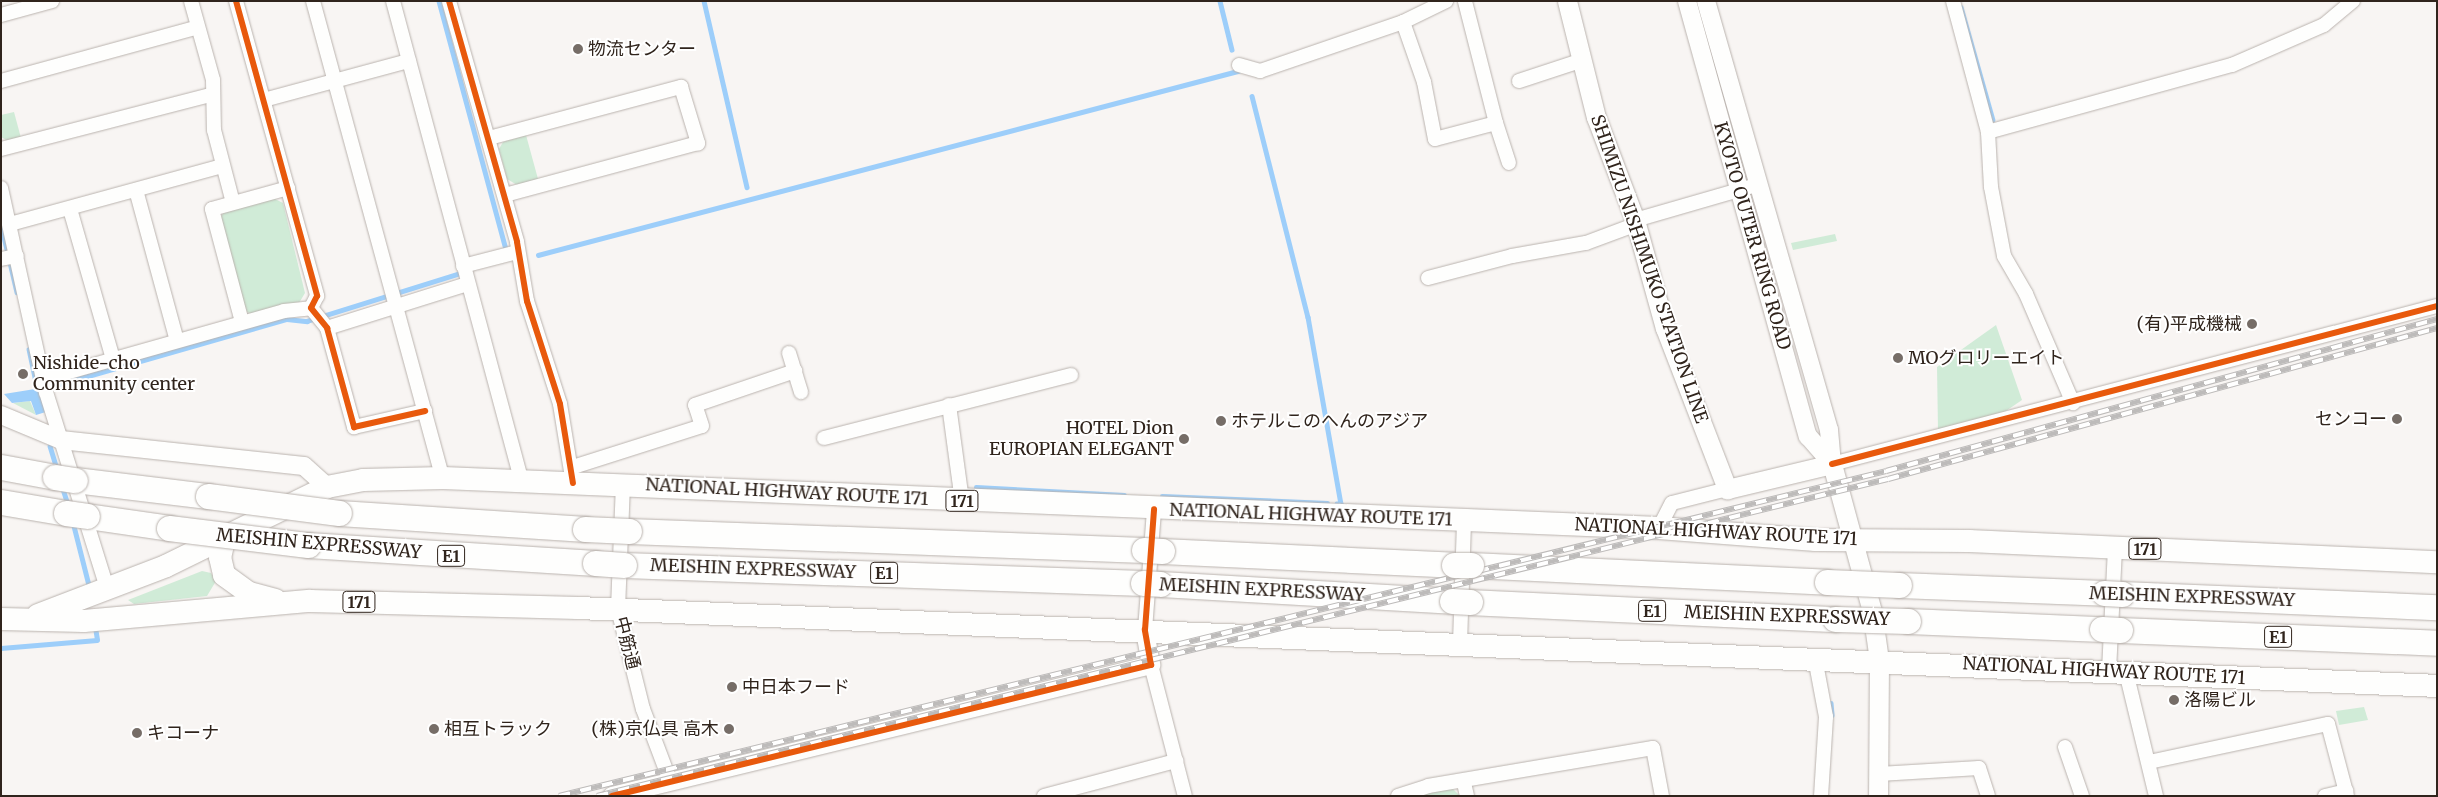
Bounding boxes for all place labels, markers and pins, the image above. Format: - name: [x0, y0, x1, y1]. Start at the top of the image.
- place label: 物流センター: [588, 38, 696, 60]
- marker: 物流センター: [572, 43, 584, 55]
- place label: (有)平成機械: [2137, 313, 2242, 335]
- marker: (有)平成機械: [2246, 318, 2258, 330]
- place label: MOグロリーエイト: [1908, 347, 2064, 369]
- marker: MOグロリーエイト: [1892, 352, 1904, 364]
- place label: Nishide-cho Community center: [33, 353, 195, 396]
- marker: Nishide-cho Community center: [17, 368, 29, 380]
- place label: センコー: [2315, 408, 2387, 430]
- place label: ホテルこのへんのアジア: [1231, 410, 1429, 432]
- marker: センコー: [2391, 413, 2403, 425]
- marker: ホテルこのへんのアジア: [1215, 415, 1227, 427]
- place label: HOTEL Dion EUROPIAN ELEGANT: [989, 418, 1174, 460]
- marker: HOTEL Dion EUROPIAN ELEGANT: [1178, 433, 1190, 445]
- place label: 中日本フード: [742, 676, 850, 698]
- marker: 中日本フード: [726, 681, 738, 693]
- place label: 洛陽ビル: [2184, 689, 2256, 711]
- marker: 洛陽ビル: [2168, 694, 2180, 706]
- place label: 相互トラック: [444, 718, 552, 740]
- place label: (株)京仏具 高木: [591, 718, 719, 740]
- place label: キコーナ: [147, 722, 219, 744]
- marker: 相互トラック: [428, 723, 440, 735]
- marker: (株)京仏具 高木: [723, 723, 735, 735]
- marker: キコーナ: [131, 727, 143, 739]

